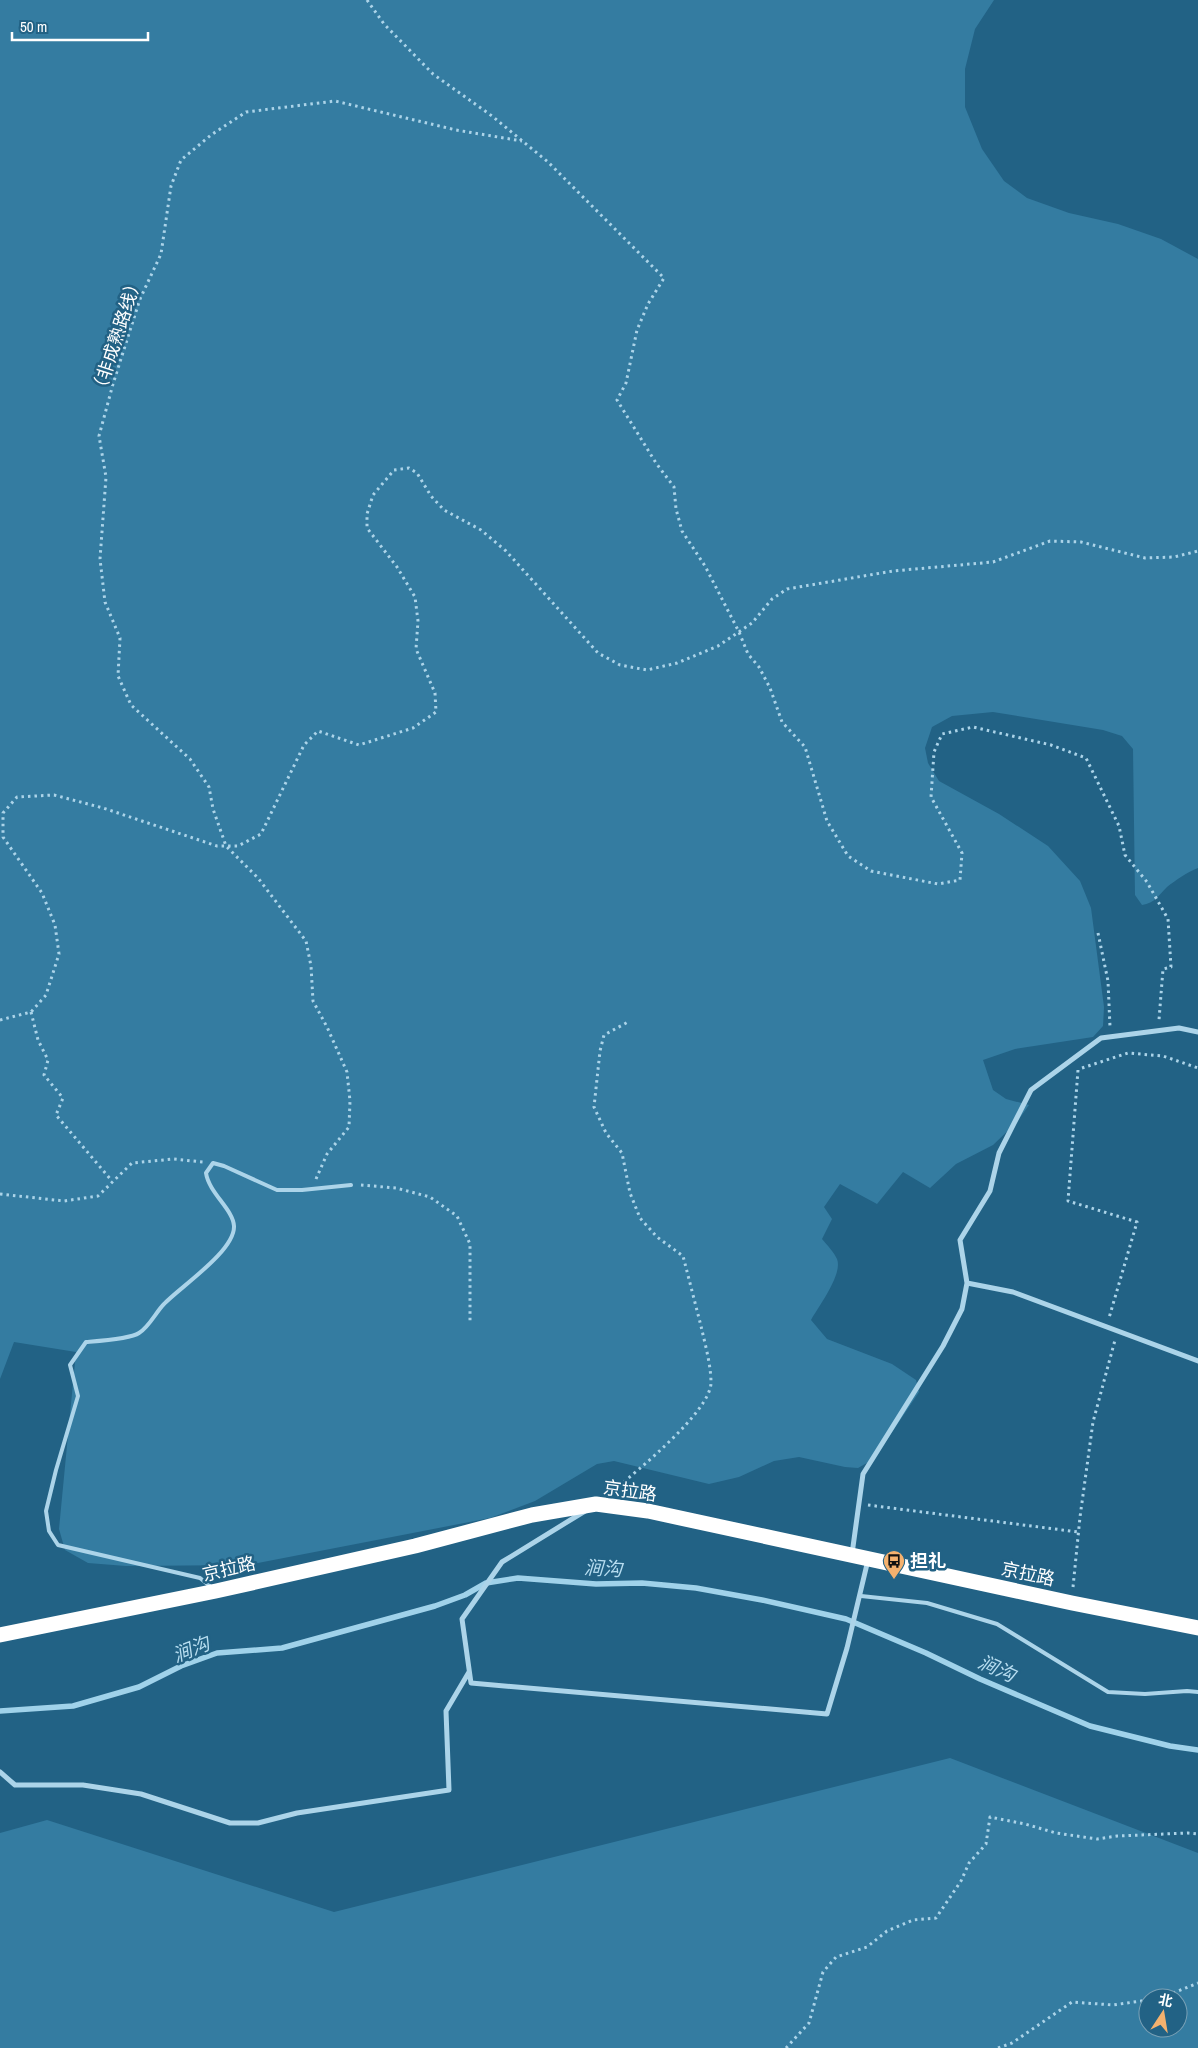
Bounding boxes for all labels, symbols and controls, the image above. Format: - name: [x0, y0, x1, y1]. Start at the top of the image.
- scale bar: [12, 10, 149, 42]
- text: 50 m: [20, 16, 47, 37]
- street label: （非成熟路线）: [85, 272, 148, 400]
- street label: 京拉路: [602, 1474, 659, 1507]
- place label: 担礼: [910, 1548, 946, 1573]
- bus stop icon: 担礼: [882, 1549, 906, 1580]
- street label: 京拉路: [200, 1550, 258, 1587]
- water label: 涧沟: [583, 1554, 625, 1582]
- street label: 京拉路: [999, 1556, 1057, 1591]
- water label: 涧沟: [169, 1629, 215, 1668]
- water label: 涧沟: [974, 1648, 1021, 1688]
- north arrow: [1138, 1988, 1188, 2038]
- text: 北: [1157, 1990, 1174, 2011]

